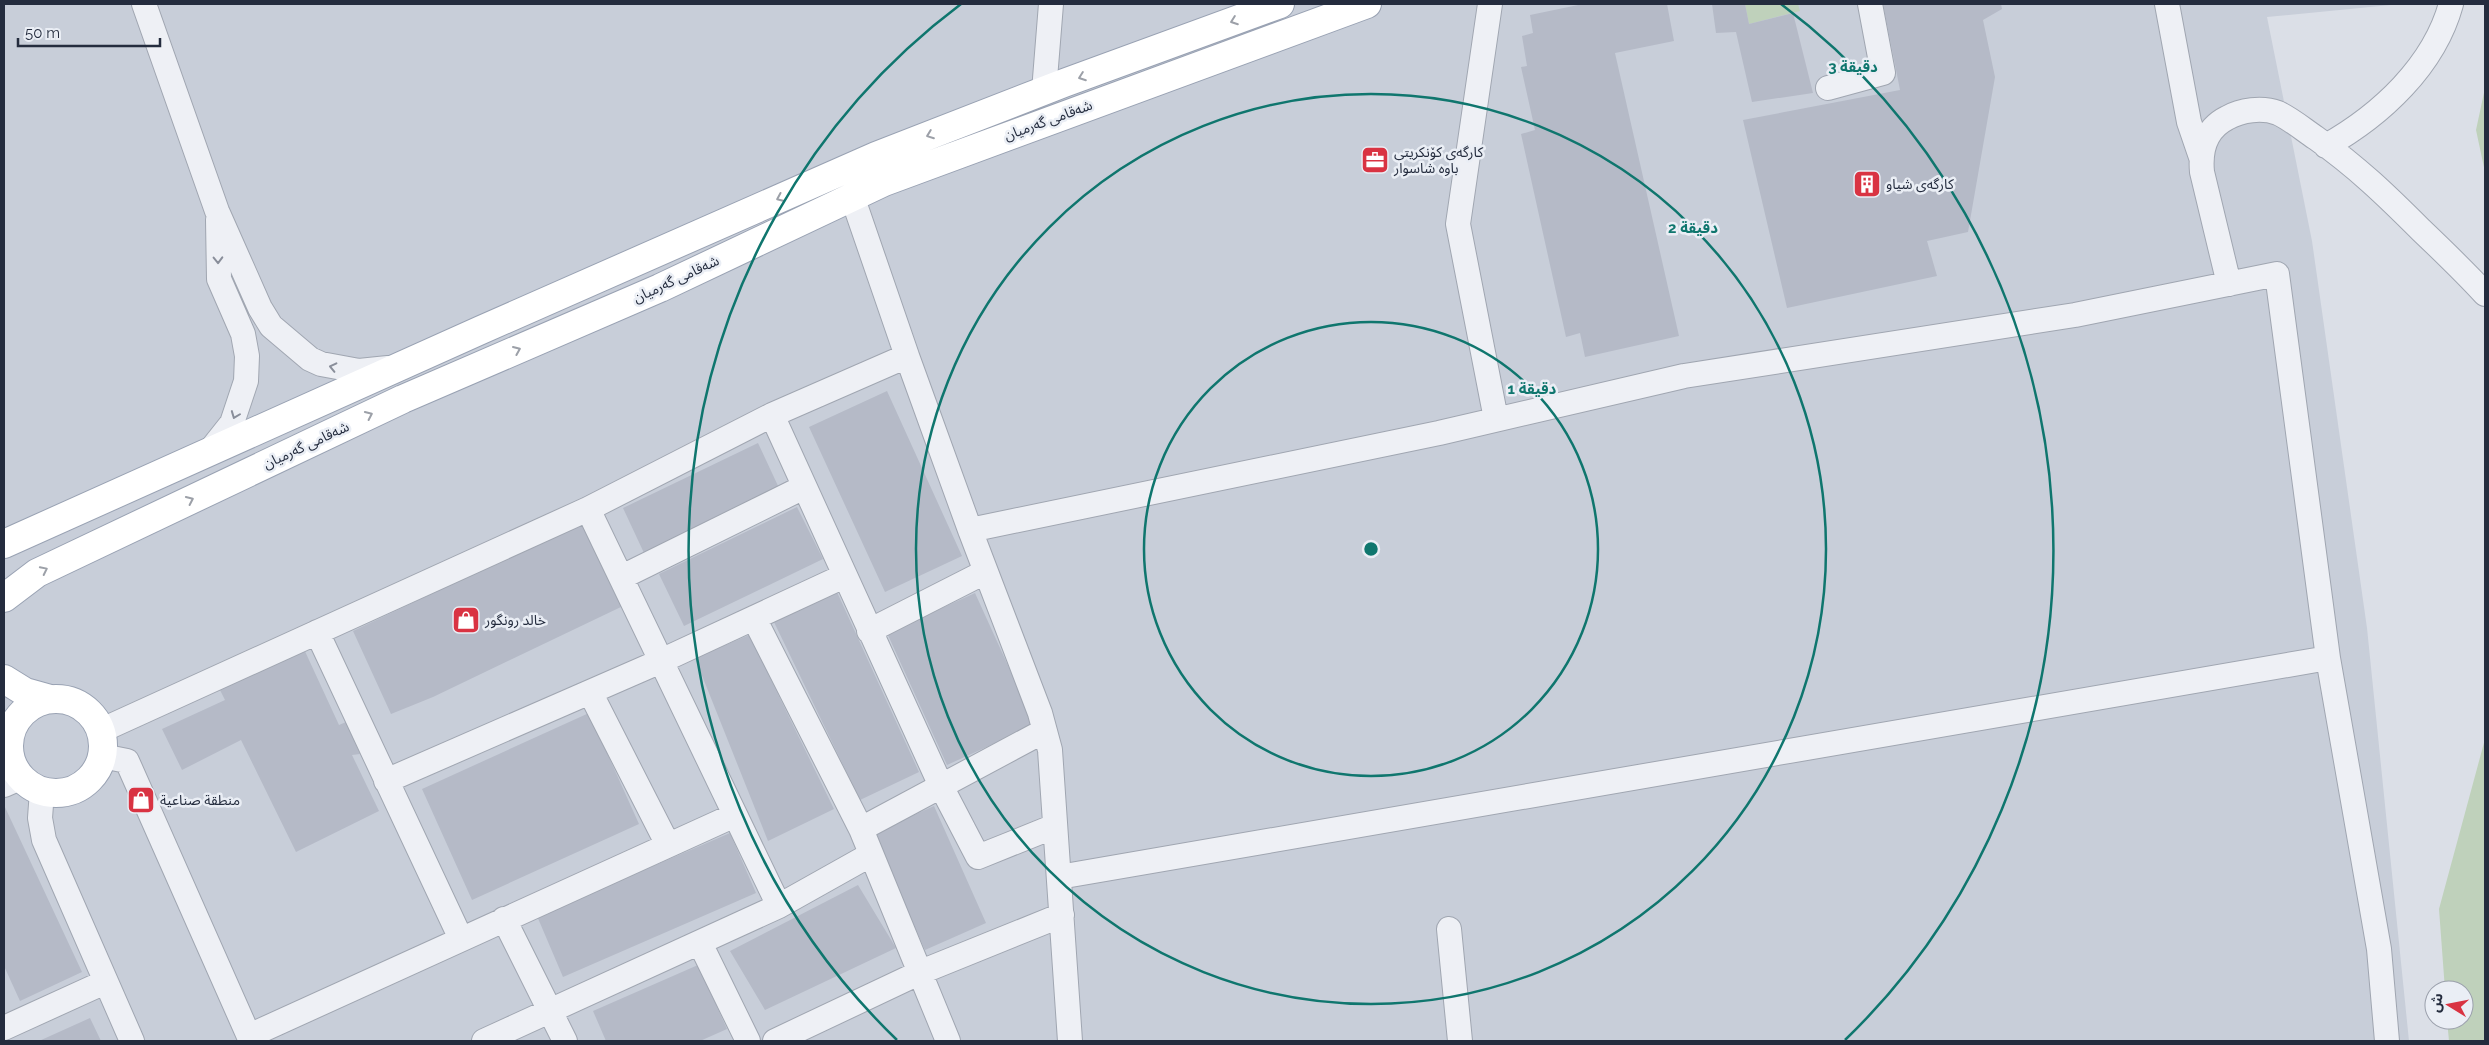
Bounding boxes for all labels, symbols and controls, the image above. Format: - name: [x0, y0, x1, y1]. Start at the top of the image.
- scale bar: [18, 15, 160, 47]
- one-way arrow: [1230, 15, 1239, 25]
- text: 50 m: [25, 24, 60, 42]
- text: 3 دقيقة: [1828, 58, 1878, 76]
- one-way arrow: [1078, 71, 1086, 81]
- street label: شەقامی گەرمیان: [1002, 97, 1095, 144]
- one-way arrow: [926, 129, 935, 139]
- place label: کارگەی کۆنکریتی باوە شاسوار: [1393, 144, 1484, 177]
- office icon: کارگەی کۆنکریتی باوە شاسوار: [1360, 145, 1390, 175]
- building icon: کارگەی شیاو: [1852, 169, 1882, 199]
- place label: کارگەی شیاو: [1886, 176, 1954, 193]
- one-way arrow: [776, 191, 785, 202]
- text: 2 دقيقة: [1668, 219, 1718, 237]
- street label: شەقامی گەرمیان: [631, 252, 722, 307]
- one-way arrow: [213, 256, 224, 264]
- one-way arrow: [512, 345, 521, 356]
- one-way arrow: [329, 362, 338, 372]
- text: 1 دقيقة: [1508, 380, 1557, 398]
- one-way arrow: [231, 410, 241, 419]
- one-way arrow: [364, 411, 373, 421]
- street label: شەقامی گەرمیان: [261, 418, 352, 473]
- one-way arrow: [185, 496, 194, 506]
- centre of rings: [1362, 540, 1380, 558]
- one-way arrow: [39, 566, 48, 576]
- shop icon: خالد رونگور: [451, 605, 481, 635]
- place label: خالد رونگور: [484, 612, 546, 629]
- shop icon: منطقة صناعية: [126, 785, 156, 815]
- place label: منطقة صناعية: [160, 792, 240, 808]
- north arrow: [2424, 980, 2474, 1030]
- text: ش: [2427, 992, 2446, 1014]

